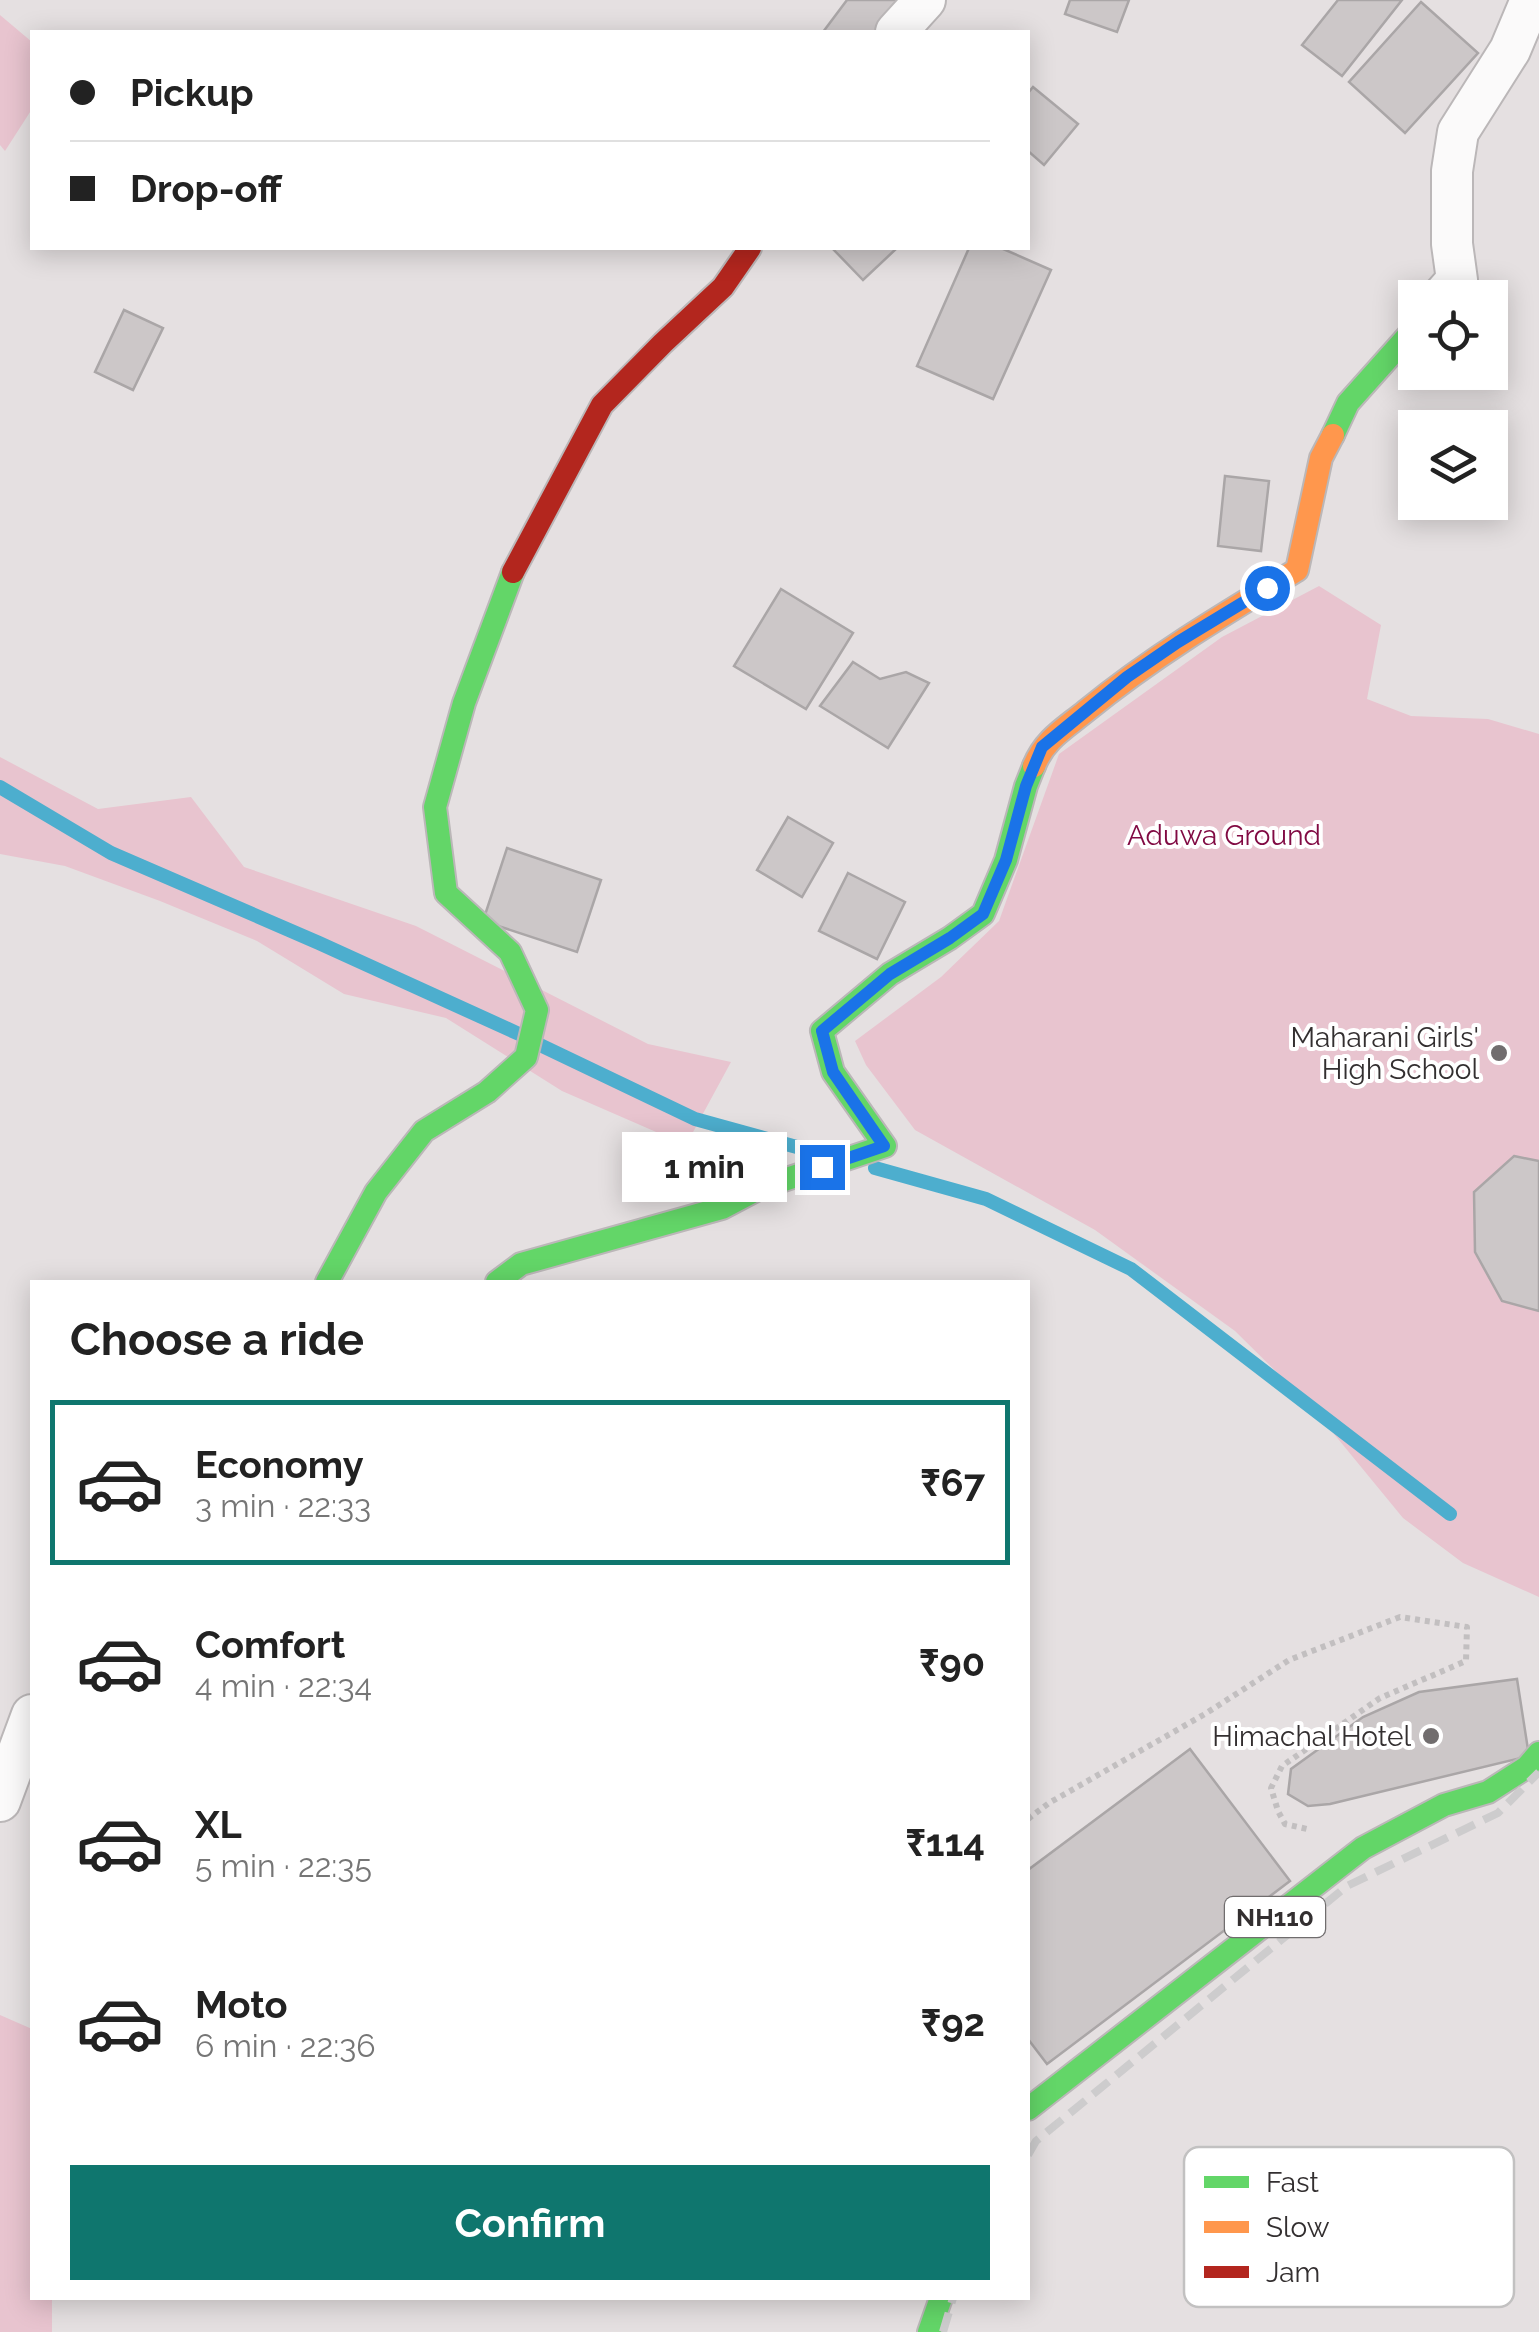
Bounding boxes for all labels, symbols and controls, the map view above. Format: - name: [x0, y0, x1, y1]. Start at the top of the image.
- text: Pickup: [130, 70, 254, 115]
- text: Drop-off: [130, 166, 282, 211]
- map controls: [1398, 280, 1508, 520]
- button: locate: [1398, 280, 1508, 390]
- button: layers: [1398, 410, 1508, 520]
- route start: [1245, 566, 1290, 611]
- park label: Aduwa Ground: [1127, 819, 1321, 852]
- place label: Maharani Girls' High School: [1291, 1021, 1479, 1086]
- marker: Maharani Girls' High School: [1488, 1042, 1510, 1064]
- callout: 1 min: [622, 1132, 787, 1202]
- route end: [800, 1145, 845, 1190]
- text: 1 min: [664, 1148, 745, 1185]
- text: Choose a ride: [70, 1313, 364, 1366]
- icon: car: [75, 1438, 165, 1528]
- text: Economy: [195, 1442, 364, 1487]
- text: ₹67: [920, 1460, 985, 1505]
- text: 3 min · 22:33: [195, 1487, 371, 1524]
- icon: car: [75, 1618, 165, 1708]
- text: Comfort: [195, 1622, 345, 1667]
- text: ₹90: [919, 1640, 985, 1685]
- text: 4 min · 22:34: [195, 1667, 372, 1704]
- place label: Himachal Hotel: [1212, 1720, 1411, 1753]
- marker: Himachal Hotel: [1420, 1725, 1442, 1747]
- icon: car: [75, 1798, 165, 1888]
- text: XL: [195, 1802, 242, 1847]
- text: ₹114: [905, 1820, 985, 1865]
- text: 5 min · 22:35: [195, 1847, 372, 1884]
- road number: NH110: [1225, 1897, 1325, 1937]
- icon: car: [75, 1978, 165, 2068]
- text: Moto: [195, 1982, 288, 2027]
- text: ₹92: [921, 2000, 985, 2045]
- text: 6 min · 22:36: [195, 2027, 376, 2064]
- legend: [1184, 2147, 1514, 2307]
- button: Confirm: [70, 2165, 990, 2280]
- text: Fast: [1266, 2166, 1319, 2199]
- text: Slow: [1266, 2211, 1330, 2244]
- text: Jam: [1266, 2256, 1320, 2289]

